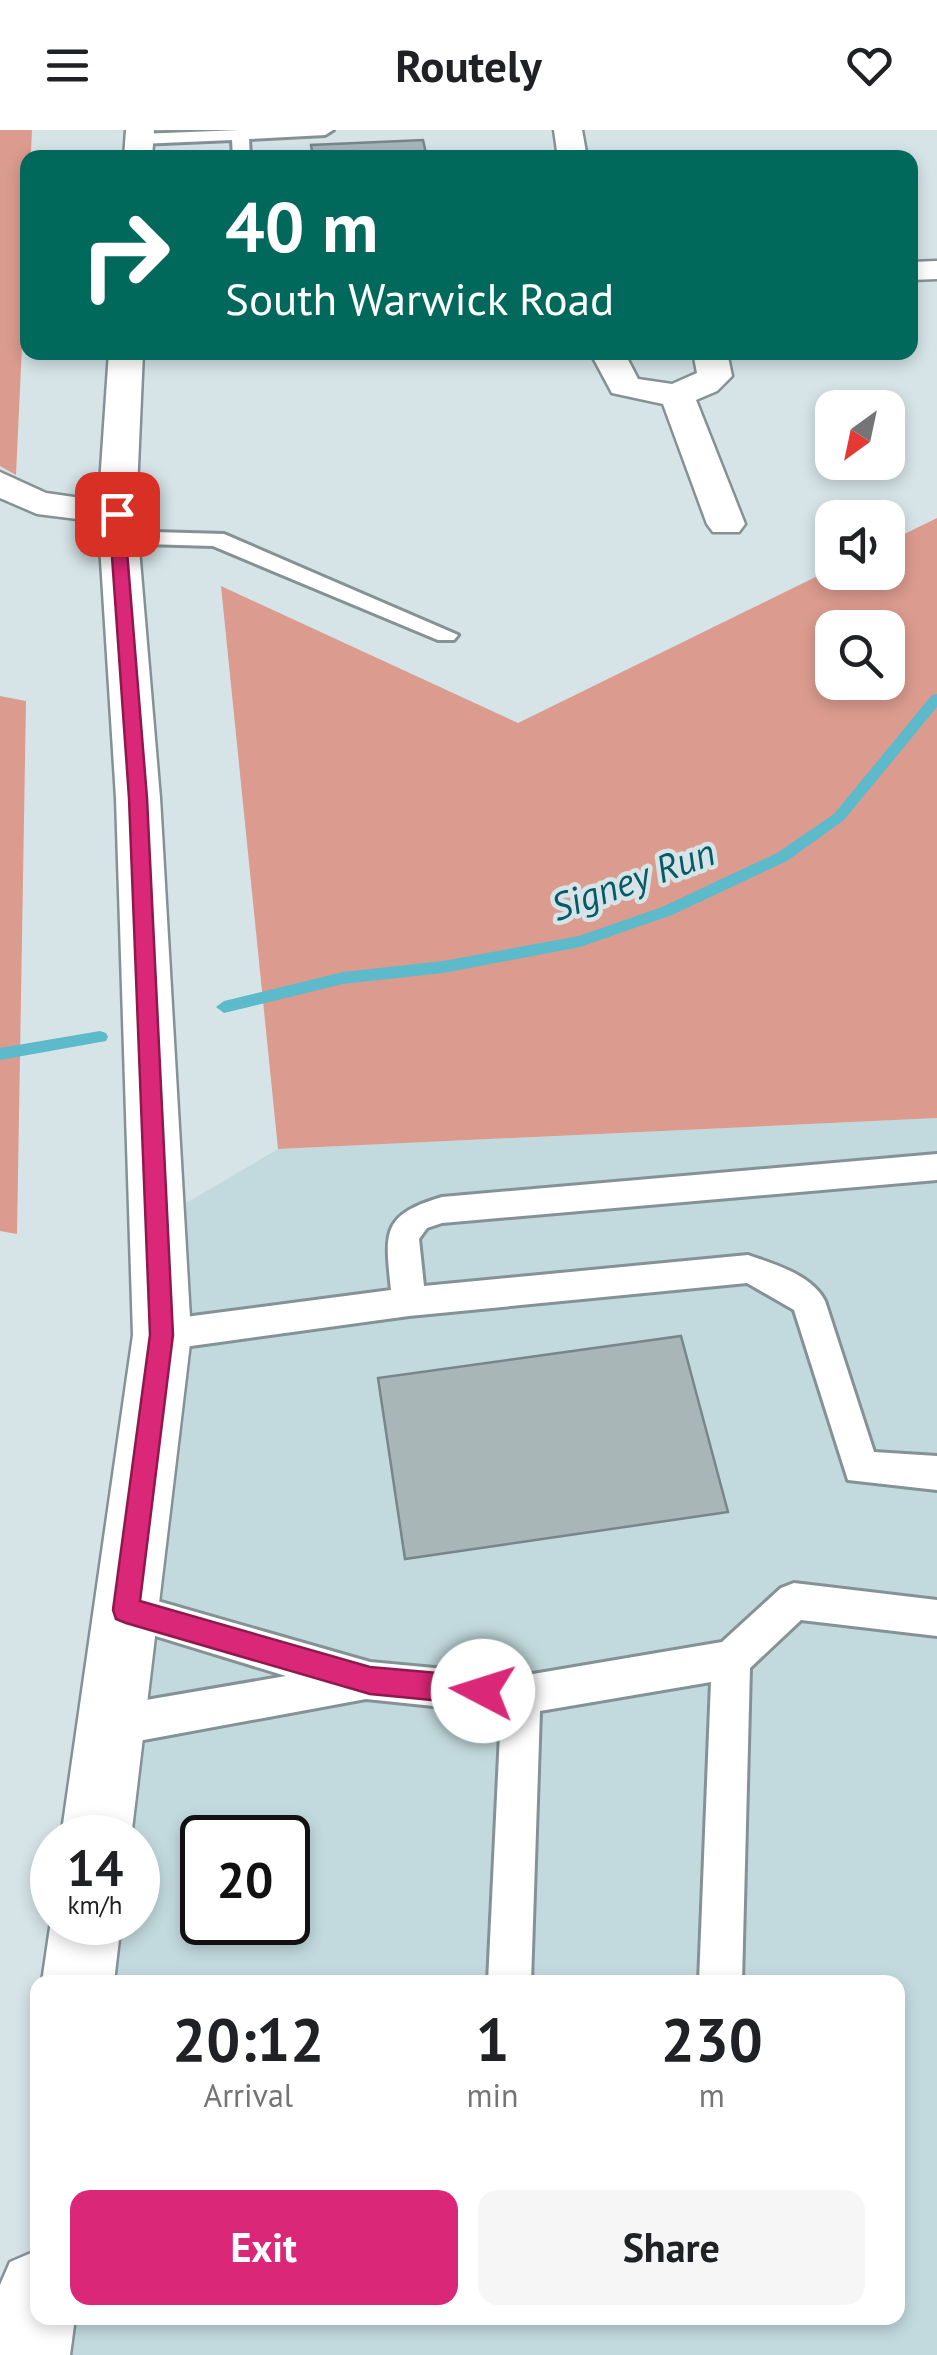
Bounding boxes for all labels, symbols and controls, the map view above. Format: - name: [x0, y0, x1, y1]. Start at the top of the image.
- text: Routely: [395, 36, 542, 94]
- icon: menu: [40, 38, 95, 93]
- icon: heart: [842, 38, 897, 93]
- text: 40 m: [225, 181, 378, 271]
- icon: right: [60, 190, 190, 320]
- text: South Warwick Road: [225, 269, 614, 327]
- north arrow: [815, 390, 905, 480]
- map controls: [815, 390, 905, 700]
- pin: [75, 472, 160, 557]
- icon: arrive: [90, 487, 145, 542]
- button: sound: [815, 500, 905, 590]
- button: search: [815, 610, 905, 700]
- water label: Signey Run: [544, 826, 721, 931]
- position arrow: [431, 1639, 535, 1743]
- speed limit sign: 20: [180, 1815, 310, 1945]
- text: 14: [67, 1835, 123, 1900]
- text: km/h: [68, 1889, 122, 1921]
- text: 20:12: [172, 2000, 324, 2078]
- text: 1: [476, 2000, 510, 2078]
- text: 230: [661, 2000, 763, 2078]
- text: Arrival: [203, 2074, 293, 2116]
- text: min: [467, 2074, 519, 2116]
- text: m: [699, 2074, 725, 2116]
- button: Exit: [70, 2190, 458, 2305]
- button: Share: [478, 2190, 865, 2305]

